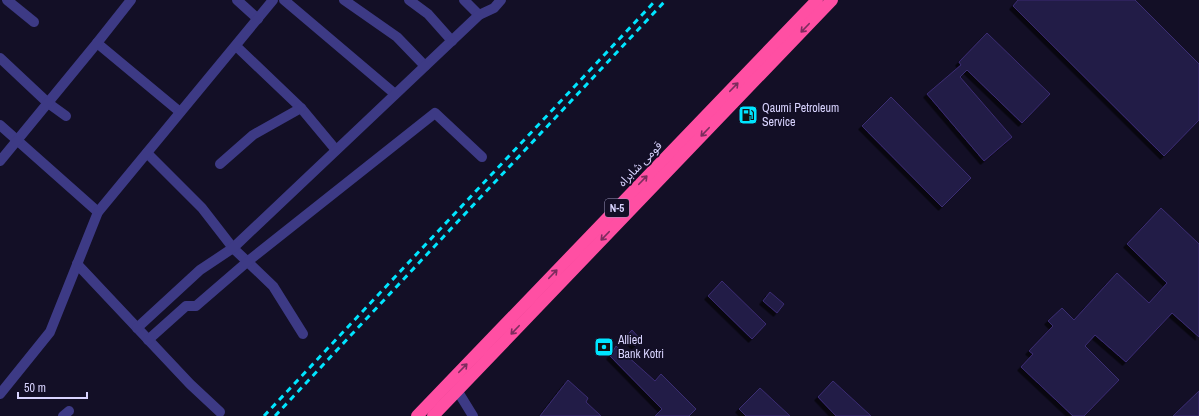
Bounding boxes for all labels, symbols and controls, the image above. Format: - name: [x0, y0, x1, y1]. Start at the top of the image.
- one-way arrow: [800, 23, 809, 33]
- one-way arrow: [729, 82, 738, 92]
- place label: Qaumi Petroleum Service: [762, 100, 839, 130]
- fuel station icon: Qaumi Petroleum Service: [737, 104, 759, 126]
- one-way arrow: [700, 127, 710, 137]
- street label: قومی شاہراہ: [614, 138, 666, 190]
- one-way arrow: [639, 175, 648, 185]
- road number: N-5: [605, 199, 629, 217]
- one-way arrow: [600, 231, 610, 241]
- one-way arrow: [548, 269, 558, 279]
- one-way arrow: [510, 325, 520, 335]
- place label: Allied Bank Kotri: [617, 332, 664, 362]
- bank icon: Allied Bank Kotri: [593, 336, 615, 358]
- one-way arrow: [458, 363, 468, 373]
- scale bar: [18, 374, 87, 400]
- text: 50 m: [24, 380, 46, 396]

